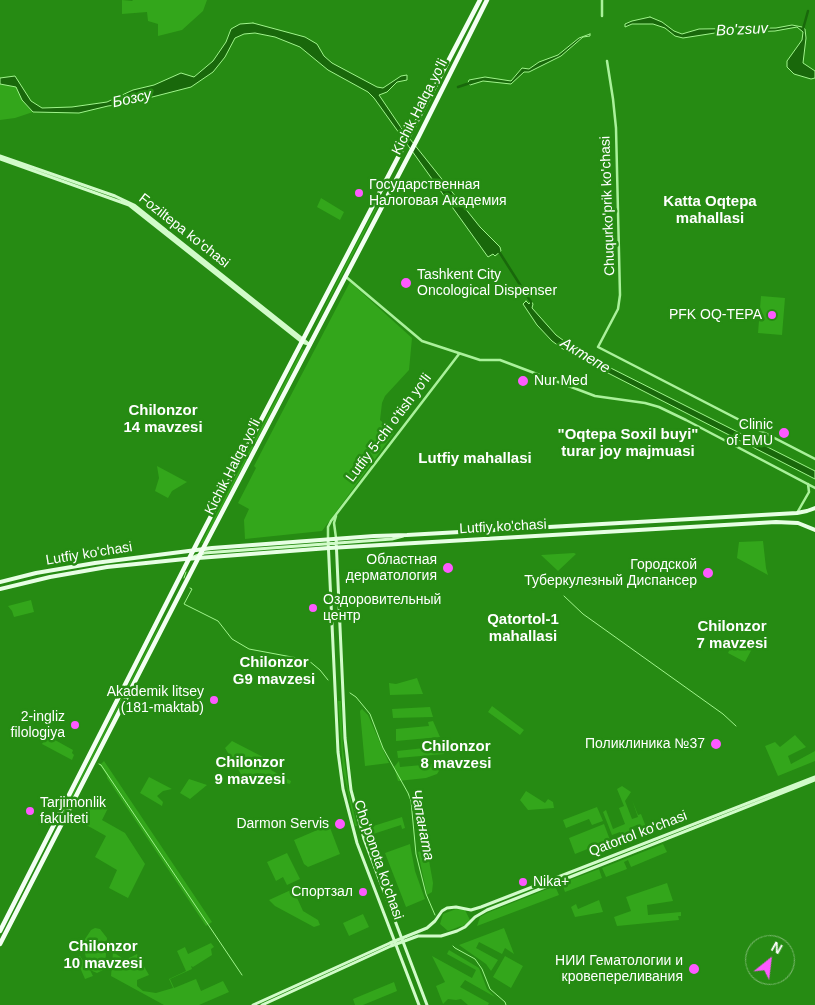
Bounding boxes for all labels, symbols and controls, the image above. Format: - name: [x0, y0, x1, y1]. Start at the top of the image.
- water label: Bo'zsuv: [716, 20, 768, 40]
- street label: Kichik Halqa yo'li: [389, 56, 451, 158]
- water label: Бозсу: [111, 86, 153, 112]
- street label: Chuqurko'prik ko'chasi: [597, 136, 619, 276]
- place label: Государственная Налоговая Академия: [369, 177, 507, 210]
- marker: Государственная Налоговая Академия: [353, 187, 365, 199]
- street label: Foziltepa ko'chasi: [135, 190, 233, 272]
- district label: Katta Oqtepa mahallasi: [663, 193, 757, 228]
- place label: Tashkent City Oncological Dispenser: [417, 267, 557, 300]
- marker: Tashkent City Oncological Dispenser: [399, 276, 413, 290]
- place label: PFK OQ-TEPA: [669, 307, 762, 323]
- marker: PFK OQ-TEPA: [766, 309, 778, 321]
- water label: Актепе: [557, 334, 613, 378]
- street label: Lutfiy 5-chi o'tish yo'li: [343, 370, 435, 486]
- place label: Nur Med: [534, 373, 588, 389]
- marker: Nur Med: [516, 374, 530, 388]
- district label: Chilonzor 14 mavzesi: [123, 402, 203, 437]
- street label: Kichik Halqa yo'li: [202, 416, 264, 518]
- place label: Clinic of EMU: [726, 417, 773, 450]
- district label: "Oqtepa Soxil buyi" turar joy majmuasi: [558, 426, 698, 461]
- marker: Clinic of EMU: [777, 426, 791, 440]
- district label: Lutfiy mahallasi: [418, 450, 532, 468]
- street label: Lutfiy ko'chasi: [459, 516, 547, 538]
- street label: Lutfiy ko'chasi: [44, 539, 134, 569]
- place label: Областная дерматология: [346, 552, 437, 584]
- place label: Городской Туберкулезный Диспансер: [524, 557, 697, 590]
- marker: Областная дерматология: [441, 561, 455, 575]
- marker: Городской Туберкулезный Диспансер: [701, 566, 715, 580]
- place label: Оздоровительный центр: [323, 592, 441, 624]
- marker: Оздоровительный центр: [307, 602, 319, 614]
- district label: Qatortol-1 mahallasi: [487, 611, 559, 646]
- district label: Chilonzor 7 mavzesi: [697, 618, 767, 653]
- district label: Chilonzor G9 mavzesi: [233, 654, 315, 689]
- place label: Akademik litsey (181-maktab): [107, 684, 204, 716]
- marker: Akademik litsey (181-maktab): [208, 694, 220, 706]
- place label: 2-ingliz filologiya: [11, 709, 65, 742]
- marker: 2-ingliz filologiya: [69, 719, 81, 731]
- place label: Поликлиника №37: [585, 736, 705, 752]
- marker: Поликлиника №37: [709, 737, 723, 751]
- district label: Chilonzor 8 mavzesi: [421, 738, 491, 773]
- district label: Chilonzor 9 mavzesi: [215, 754, 285, 789]
- water label: Чапаната: [406, 788, 438, 862]
- place label: Tarjimonlik fakulteti: [40, 795, 106, 828]
- street label: Cho'ponota ko'chasi: [350, 798, 406, 922]
- marker: Tarjimonlik fakulteti: [24, 805, 36, 817]
- street label: Qatortol ko'chasi: [587, 808, 689, 860]
- place label: Darmon Servis: [236, 816, 329, 832]
- marker: Darmon Servis: [333, 817, 347, 831]
- place label: Nika+: [533, 874, 569, 890]
- marker: Nika+: [517, 876, 529, 888]
- place label: Спортзал: [291, 884, 353, 900]
- marker: Спортзал: [357, 886, 369, 898]
- north arrow: [745, 935, 795, 985]
- district label: Chilonzor 10 mavzesi: [63, 938, 143, 973]
- text: N: [768, 938, 785, 957]
- place label: НИИ Гематологии и кровепереливания: [555, 953, 683, 986]
- marker: НИИ Гематологии и кровепереливания: [687, 962, 701, 976]

